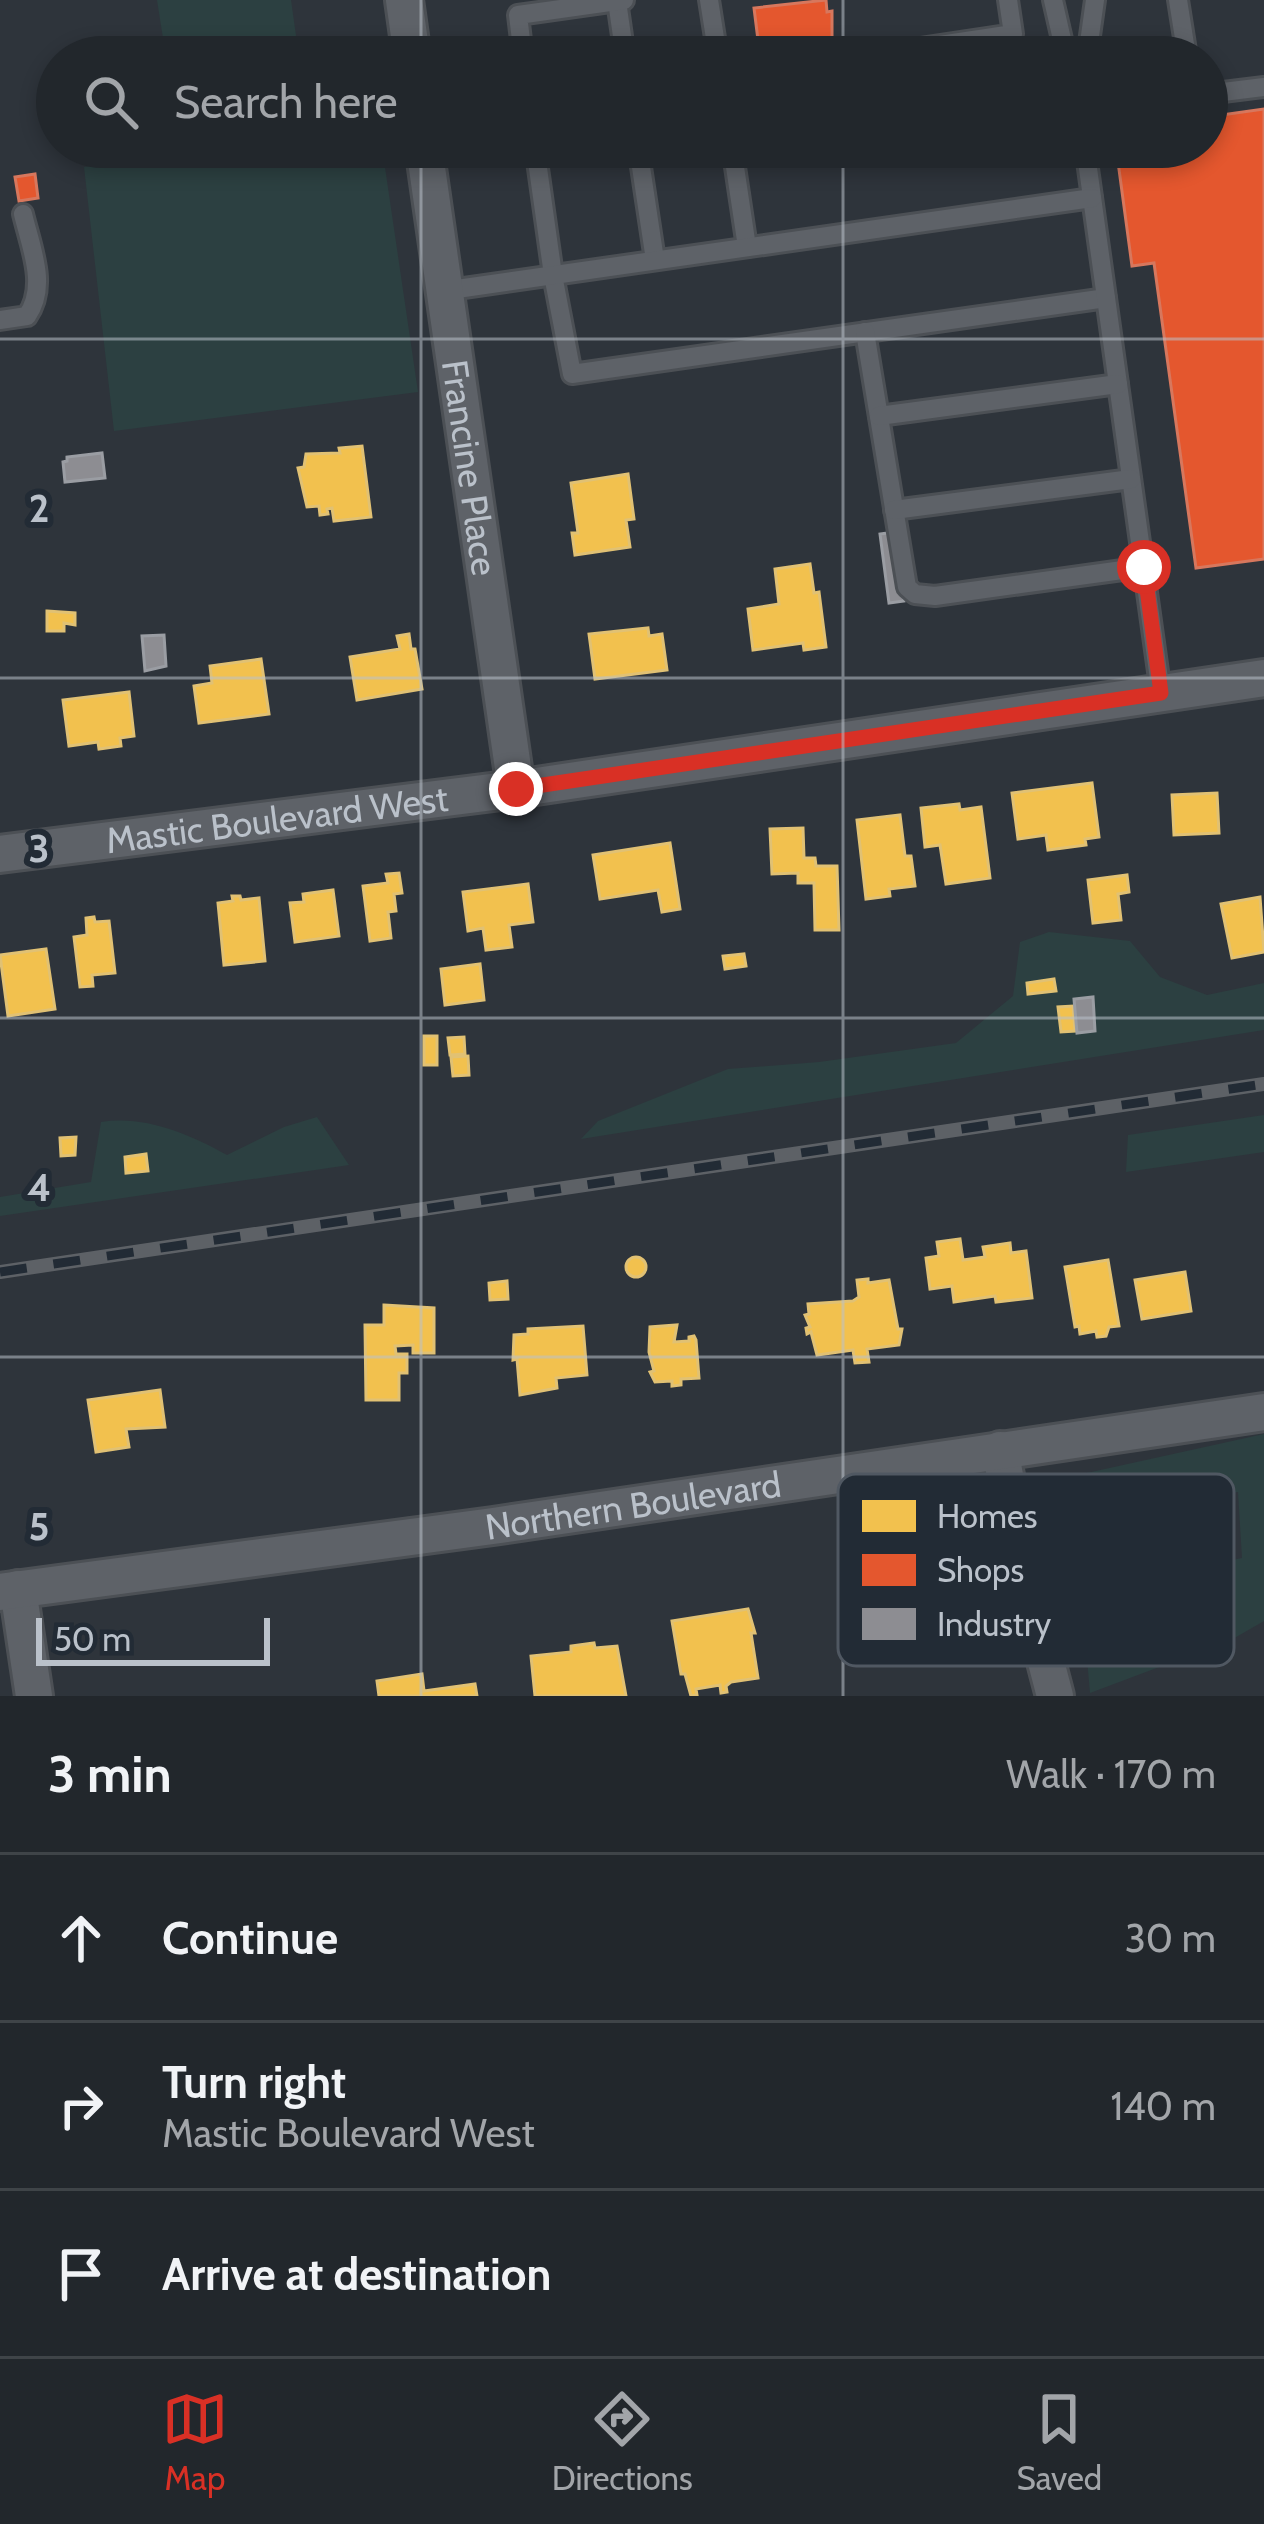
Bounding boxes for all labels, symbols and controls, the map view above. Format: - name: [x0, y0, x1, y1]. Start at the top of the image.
- search box: [36, 36, 1228, 168]
- icon: search: [78, 69, 144, 135]
- text: Search here: [174, 75, 398, 129]
- street label: Francine Place: [433, 357, 507, 578]
- text: 2: [29, 484, 49, 532]
- route start: [1117, 540, 1171, 594]
- route end: [489, 762, 543, 816]
- street label: Mastic Boulevard West: [103, 776, 450, 862]
- text: 3: [28, 824, 50, 872]
- text: 4: [27, 1163, 51, 1211]
- street label: Northern Boulevard: [482, 1462, 784, 1549]
- legend: [838, 1474, 1234, 1666]
- text: Homes: [937, 1496, 1038, 1536]
- text: 5: [29, 1502, 49, 1550]
- text: Shops: [937, 1550, 1024, 1590]
- text: Industry: [937, 1604, 1051, 1644]
- scale bar: [36, 1612, 270, 1665]
- text: 50 m: [54, 1619, 131, 1659]
- text: 3 min: [48, 1743, 172, 1805]
- text: Walk · 170 m: [1006, 1750, 1216, 1798]
- icon: ahead: [48, 1905, 114, 1971]
- text: Continue: [162, 1911, 338, 1965]
- text: 30 m: [1125, 1914, 1216, 1962]
- text: Turn right: [162, 2055, 346, 2109]
- icon: right: [48, 2073, 114, 2139]
- text: 140 m: [1111, 2082, 1216, 2130]
- text: Mastic Boulevard West: [162, 2109, 535, 2157]
- icon: arrive: [48, 2241, 114, 2307]
- text: Arrive at destination: [162, 2247, 551, 2301]
- tab: Map: [162, 2386, 228, 2498]
- tab: Directions: [552, 2386, 693, 2498]
- tab: Saved: [1016, 2386, 1102, 2498]

